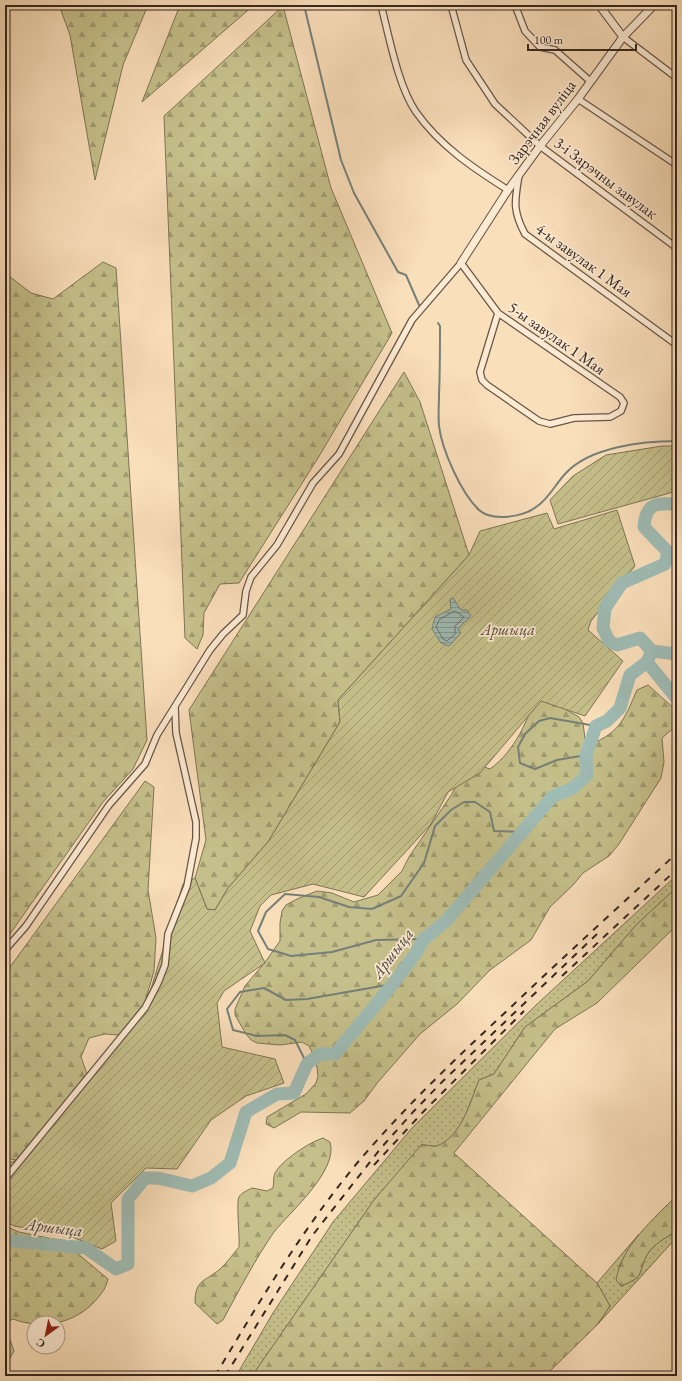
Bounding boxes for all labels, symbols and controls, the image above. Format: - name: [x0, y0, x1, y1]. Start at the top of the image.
- scale bar: [528, 26, 636, 52]
- text: 100 m: [534, 32, 564, 48]
- street label: Зарэчная вуліца: [503, 75, 581, 169]
- street label: 3-і Зарэчны завулак: [550, 132, 662, 224]
- street label: 4-ы завулак 1 Мая: [532, 218, 636, 302]
- street label: 5-ы завулак 1 Мая: [504, 297, 610, 379]
- park label: Аршыца: [480, 619, 535, 640]
- water label: Аршыца: [365, 923, 418, 984]
- water label: Аршыца: [22, 1212, 84, 1241]
- north arrow: [26, 1315, 66, 1355]
- text: С: [33, 1335, 48, 1351]

